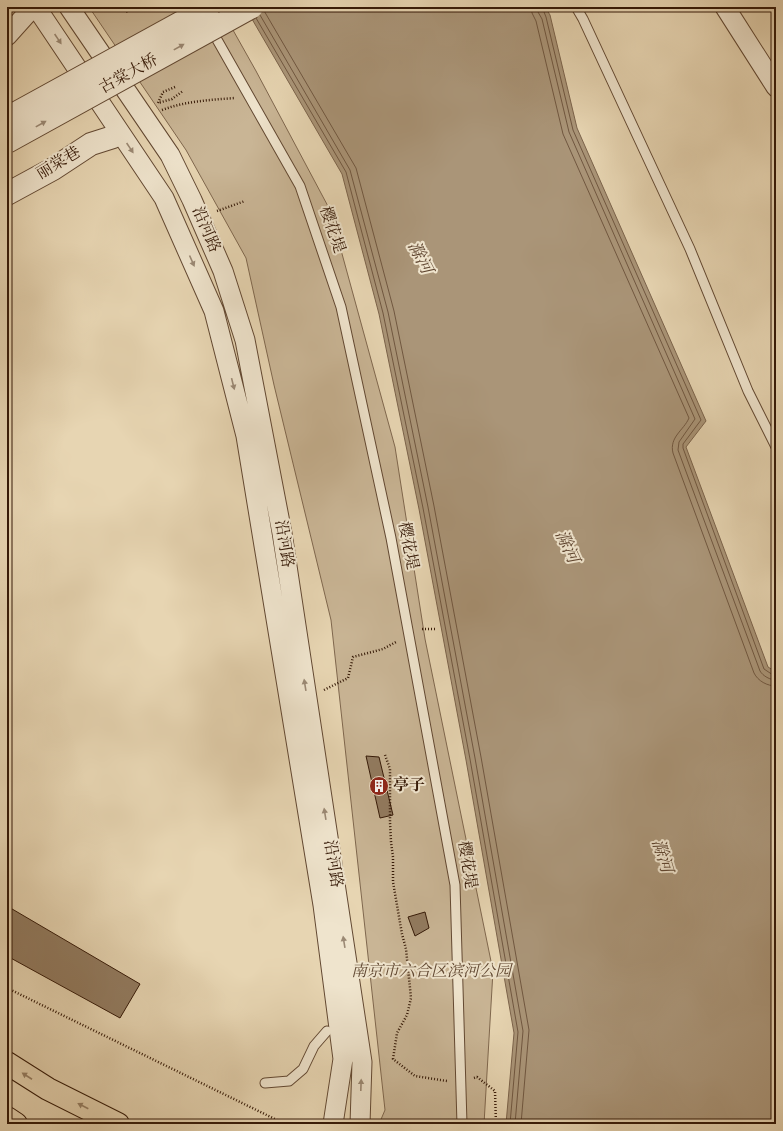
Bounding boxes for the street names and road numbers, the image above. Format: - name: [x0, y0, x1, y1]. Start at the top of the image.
- street label: 古棠大桥: [95, 49, 163, 101]
- street label: 丽棠巷: [32, 142, 86, 186]
- street label: 沿河路: [185, 203, 225, 257]
- street label: 樱花堤: [312, 204, 350, 256]
- street label: 沿河路: [268, 518, 298, 570]
- street label: 樱花堤: [391, 520, 423, 572]
- street label: 沿河路: [317, 838, 347, 890]
- street label: 樱花堤: [451, 839, 481, 891]

